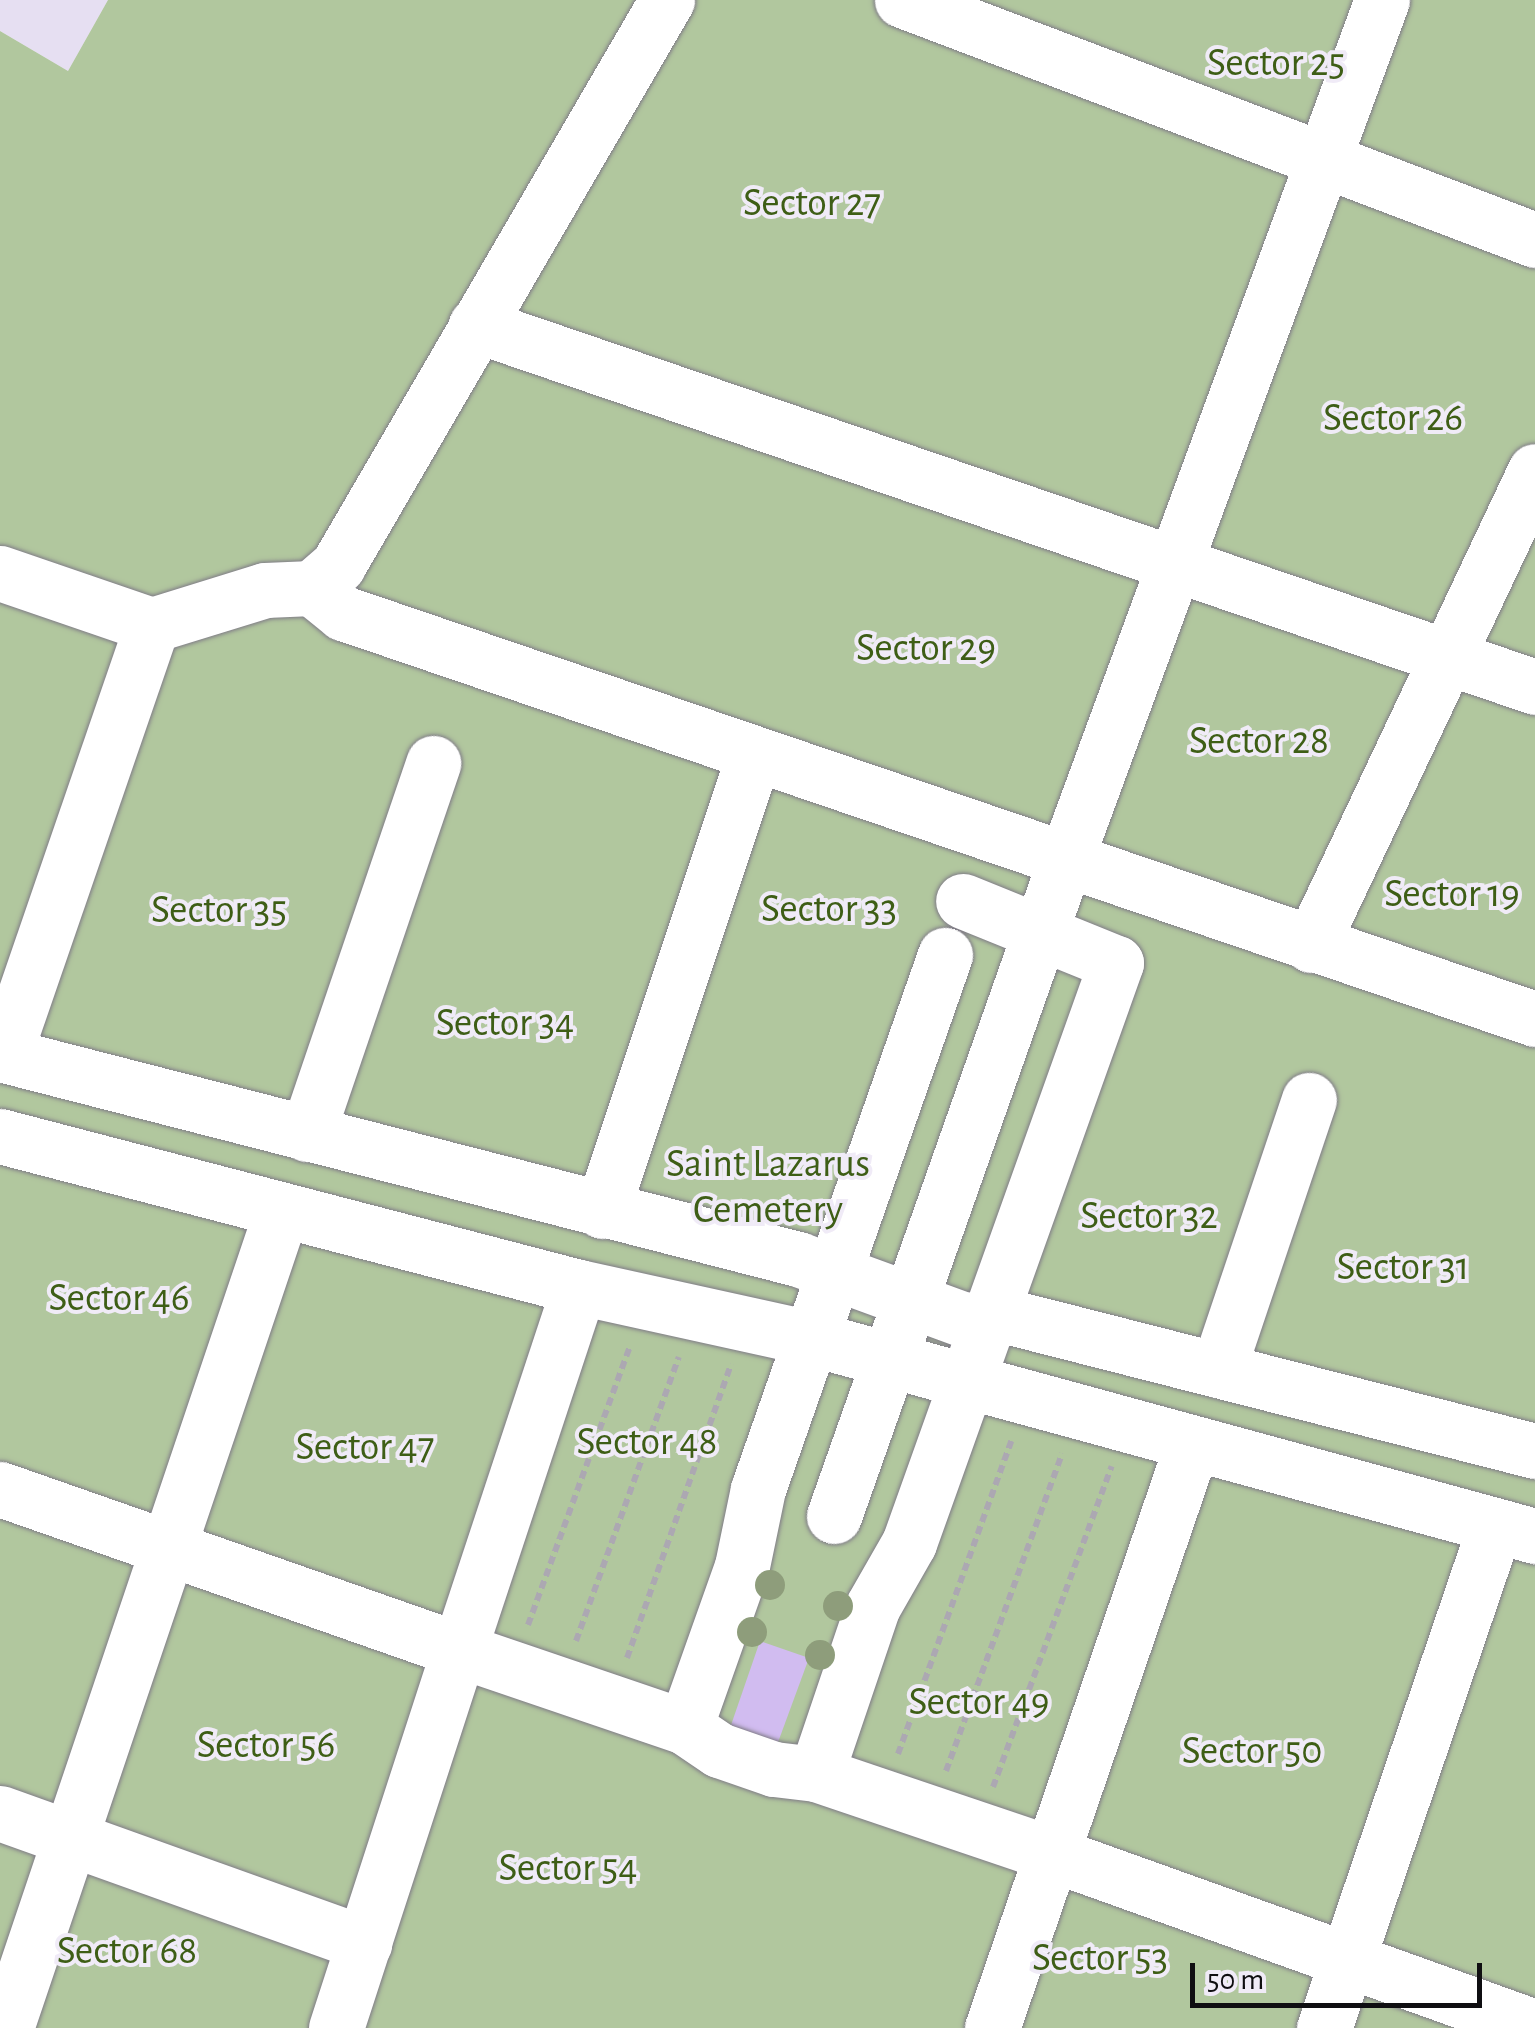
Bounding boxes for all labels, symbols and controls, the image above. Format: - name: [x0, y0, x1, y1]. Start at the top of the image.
- park label: Sector 25: [1207, 39, 1345, 87]
- park label: Sector 27: [743, 179, 881, 227]
- park label: Sector 26: [1323, 394, 1463, 442]
- park label: Sector 29: [856, 624, 996, 672]
- park label: Sector 28: [1189, 717, 1329, 765]
- park label: Sector 19: [1384, 870, 1520, 918]
- park label: Sector 33: [761, 885, 897, 933]
- park label: Sector 35: [151, 886, 287, 934]
- park label: Sector 34: [436, 999, 574, 1047]
- park label: Saint Lazarus Cemetery: [666, 1140, 870, 1234]
- park label: Sector 32: [1080, 1192, 1218, 1240]
- park label: Sector 31: [1336, 1243, 1470, 1291]
- park label: Sector 46: [49, 1274, 189, 1322]
- park label: Sector 48: [576, 1418, 718, 1466]
- park label: Sector 47: [296, 1423, 434, 1471]
- park label: Sector 49: [909, 1678, 1049, 1726]
- park label: Sector 56: [197, 1721, 335, 1769]
- park label: Sector 50: [1182, 1727, 1322, 1775]
- park label: Sector 54: [499, 1844, 637, 1892]
- park label: Sector 68: [57, 1927, 197, 1975]
- park label: Sector 53: [1032, 1934, 1168, 1982]
- scale bar: [1195, 1943, 1488, 2005]
- text: 50 m: [1207, 1965, 1264, 1995]

